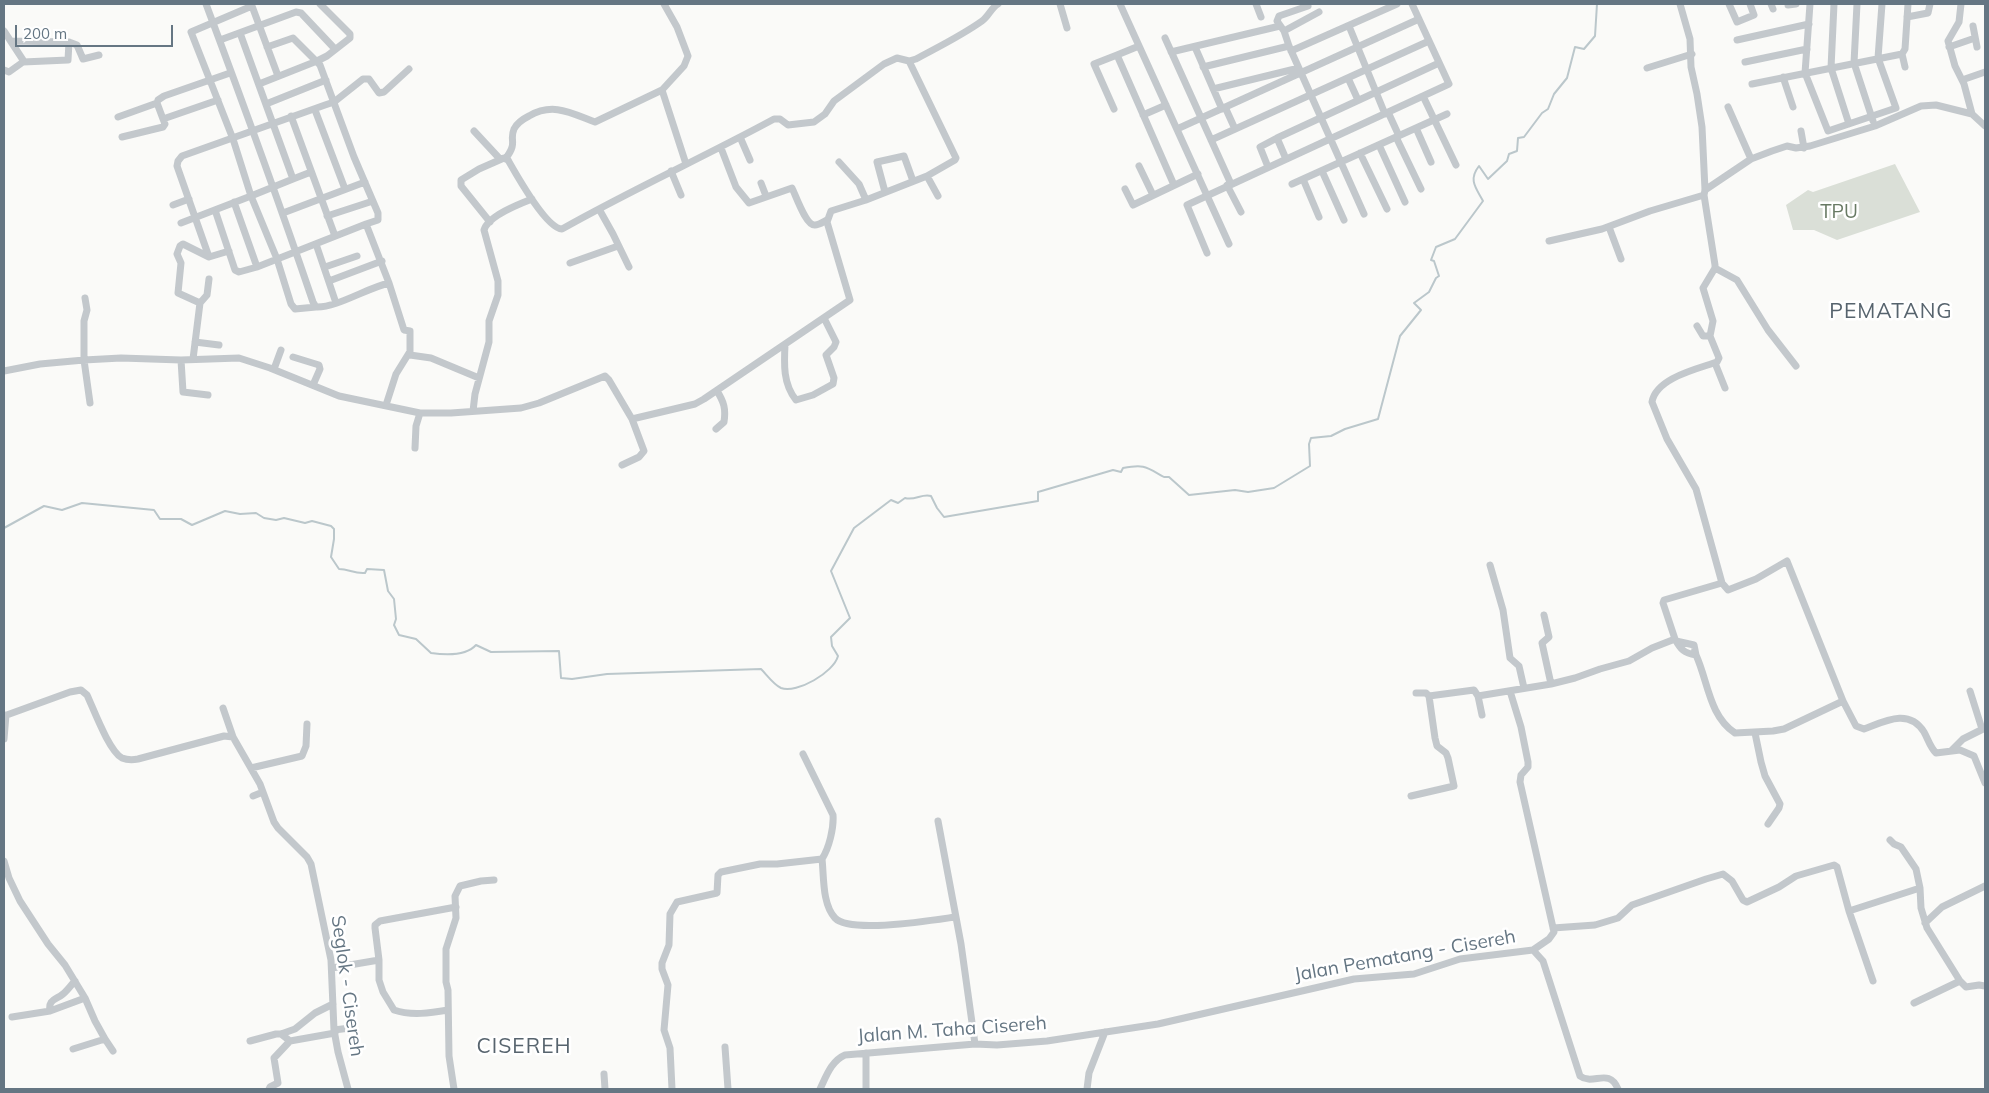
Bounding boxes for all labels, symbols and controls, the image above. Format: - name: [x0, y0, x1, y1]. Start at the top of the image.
- scale bar: [18, 15, 175, 47]
- text: 200 m: [23, 24, 67, 43]
- park label: TPU: [1820, 201, 1858, 223]
- district label: PEMATANG: [1828, 299, 1954, 325]
- street label: Seglok - Cisereh: [326, 914, 368, 1058]
- street label: Jalan Pematang - Cisereh: [1293, 925, 1517, 987]
- street label: Jalan M. Taha Cisereh: [857, 1012, 1047, 1048]
- district label: CISEREH: [476, 1034, 572, 1060]

